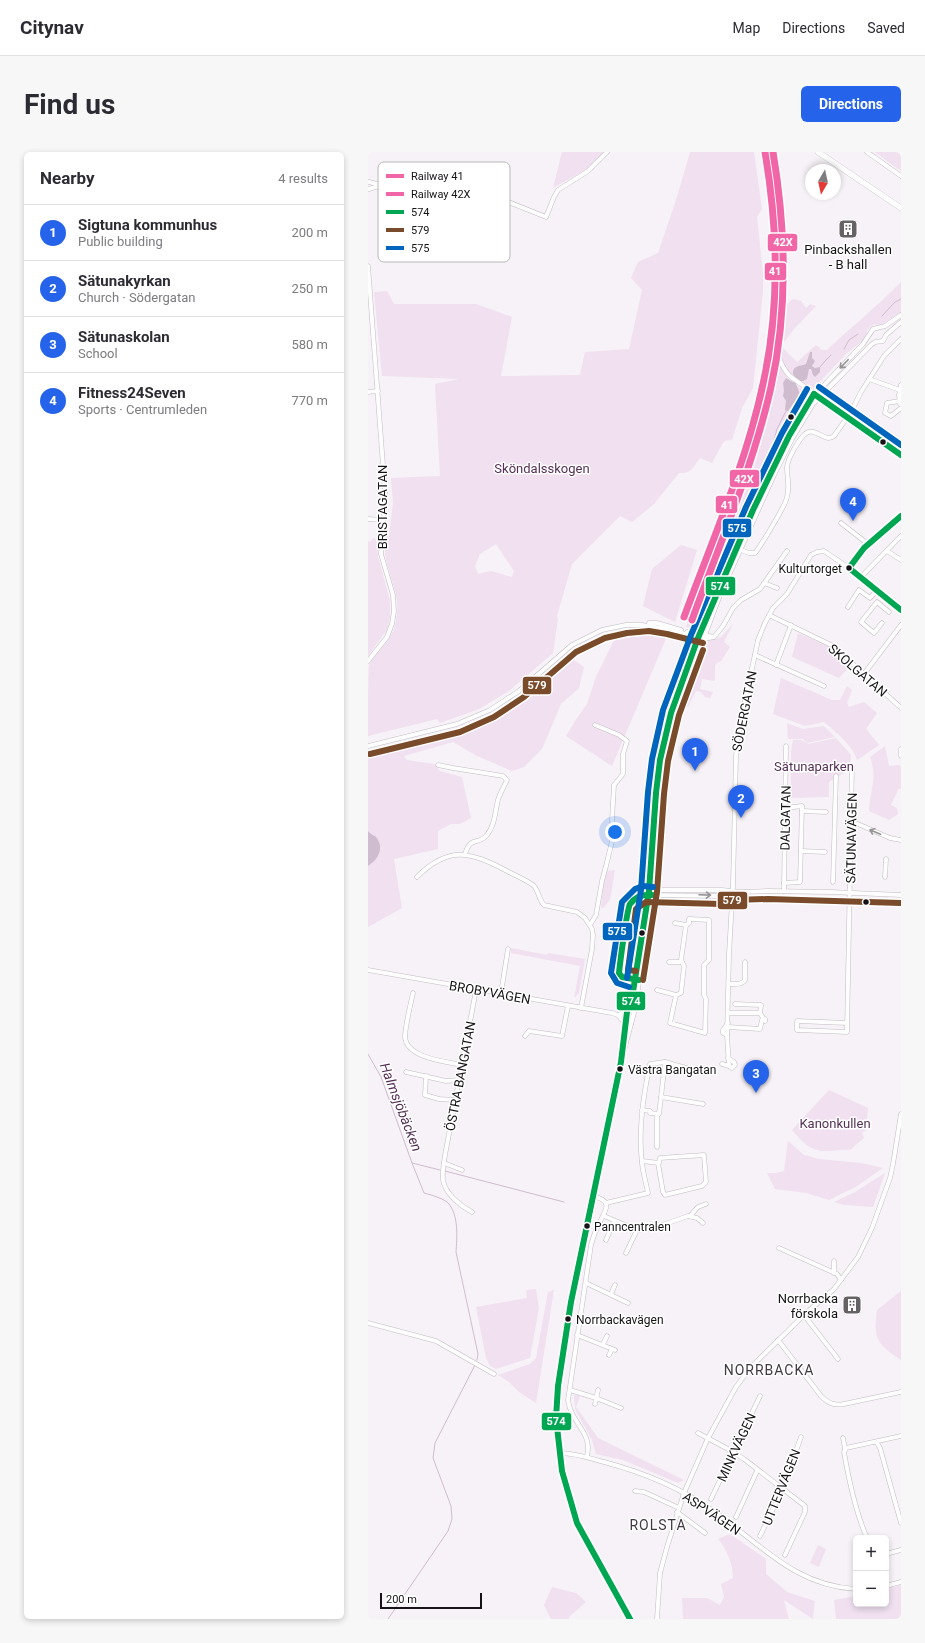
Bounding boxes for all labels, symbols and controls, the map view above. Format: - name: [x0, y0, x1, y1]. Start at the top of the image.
- text: Citynav: [20, 16, 84, 39]
- text: Map: [733, 20, 760, 36]
- text: Directions: [782, 20, 845, 36]
- text: Saved: [867, 20, 905, 36]
- button: Directions: [801, 86, 901, 122]
- text: Find us: [24, 88, 115, 121]
- legend: [378, 162, 510, 262]
- north arrow: [805, 164, 841, 200]
- text: Nearby: [40, 168, 95, 188]
- text: Railway 41: [411, 170, 464, 183]
- text: 4 results: [278, 171, 328, 186]
- text: Railway 42X: [411, 188, 471, 201]
- text: 574: [411, 206, 430, 219]
- text: Sigtuna kommunhus: [78, 216, 217, 234]
- building icon: Pinbackshallen - B hall: [837, 218, 859, 240]
- text: 579: [411, 224, 430, 237]
- text: 1: [49, 225, 57, 240]
- text: 200 m: [291, 225, 328, 240]
- line badge: 42X: [767, 233, 798, 252]
- text: Public building: [78, 234, 163, 249]
- text: 42X: [773, 236, 793, 249]
- text: 575: [411, 242, 430, 255]
- place label: Pinbackshallen - B hall: [804, 242, 892, 272]
- line badge: 41: [764, 262, 787, 281]
- text: 41: [769, 265, 781, 278]
- text: Sätunakyrkan: [78, 272, 171, 290]
- text: 2: [49, 281, 57, 296]
- text: 250 m: [291, 281, 328, 296]
- text: Church · Södergatan: [78, 290, 195, 305]
- text: Sätunaskolan: [78, 328, 170, 346]
- text: 3: [49, 337, 57, 352]
- text: 580 m: [291, 337, 328, 352]
- text: School: [78, 346, 118, 361]
- one-way arrow: [840, 358, 849, 369]
- text: Fitness24Seven: [78, 384, 186, 402]
- text: 4: [49, 393, 57, 408]
- text: 770 m: [291, 393, 328, 408]
- text: Sports · Centrumleden: [78, 402, 207, 417]
- unlabelled marker: [786, 412, 796, 422]
- unlabelled marker: [878, 437, 888, 447]
- park label: Sköndalsskogen: [494, 461, 590, 476]
- street label: BRISTAGATAN: [375, 465, 390, 549]
- line badge: 42X: [729, 469, 760, 488]
- text: 42X: [734, 473, 754, 486]
- pin: 4: [840, 488, 866, 521]
- line badge: 41: [715, 495, 738, 514]
- text: 41: [721, 499, 733, 512]
- line badge: 575: [722, 518, 752, 538]
- text: 575: [728, 522, 746, 535]
- place label: Kulturtorget: [779, 562, 842, 576]
- marker: Kulturtorget: [844, 563, 854, 573]
- line badge: 574: [705, 576, 736, 596]
- text: 574: [711, 580, 730, 593]
- street label: SKOLGATAN: [825, 641, 890, 700]
- street label: SÖDERGATAN: [729, 669, 760, 753]
- line badge: 579: [522, 676, 552, 695]
- text: 579: [528, 679, 546, 692]
- pin: 1: [682, 738, 708, 771]
- park label: Sätunaparken: [774, 759, 854, 774]
- pin: 2: [728, 785, 754, 818]
- street label: DALGATAN: [777, 785, 794, 851]
- street label: SÄTUNAVÄGEN: [843, 793, 860, 883]
- your location: [605, 822, 625, 842]
- one-way arrow: [870, 827, 882, 835]
- one-way arrow: [698, 891, 711, 899]
- line badge: 579: [717, 891, 748, 910]
- text: 579: [723, 894, 741, 907]
- unlabelled marker: [861, 897, 871, 907]
- line badge: 575: [602, 922, 633, 941]
- text: 575: [608, 925, 626, 938]
- unlabelled marker: [637, 928, 647, 938]
- street label: BROBYVÄGEN: [448, 978, 532, 1007]
- line badge: 574: [616, 991, 646, 1011]
- text: 574: [622, 995, 641, 1008]
- street label: ÖSTRA BANGATAN: [442, 1020, 478, 1132]
- water label: Halmsjöbäcken: [377, 1060, 425, 1154]
- pin: 3: [743, 1060, 769, 1093]
- place label: Västra Bangatan: [628, 1063, 716, 1077]
- marker: Västra Bangatan: [615, 1064, 625, 1074]
- park label: Kanonkullen: [799, 1116, 871, 1131]
- place label: Panncentralen: [594, 1220, 671, 1234]
- marker: Panncentralen: [582, 1221, 592, 1231]
- place label: Norrbacka förskola: [778, 1291, 838, 1321]
- building icon: Norrbacka förskola: [841, 1294, 863, 1316]
- place label: Norrbackavägen: [576, 1313, 664, 1327]
- marker: Norrbackavägen: [563, 1314, 573, 1324]
- district label: NORRBACKA: [724, 1362, 814, 1378]
- street label: MINKVÄGEN: [714, 1410, 759, 1484]
- line badge: 574: [541, 1412, 572, 1431]
- text: 574: [547, 1415, 566, 1428]
- street label: UTTERVÄGEN: [759, 1447, 804, 1528]
- street label: ASPVÄGEN: [680, 1489, 743, 1538]
- district label: ROLSTA: [629, 1517, 687, 1533]
- map controls: [853, 1535, 889, 1607]
- button: +: [853, 1535, 889, 1571]
- button: −: [853, 1571, 889, 1607]
- scale bar: [380, 1591, 482, 1610]
- text: 200 m: [386, 1593, 417, 1606]

